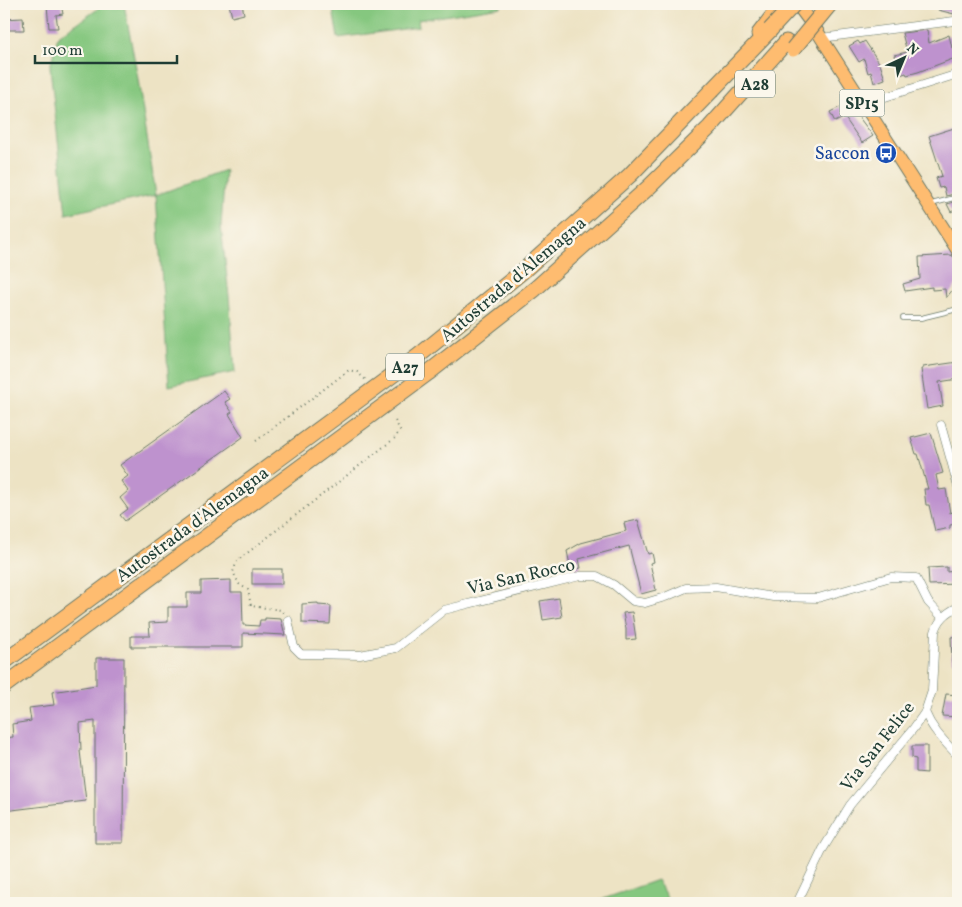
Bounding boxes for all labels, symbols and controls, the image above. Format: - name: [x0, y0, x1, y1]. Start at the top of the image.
- scale bar: [35, 32, 178, 64]
- north arrow: [880, 32, 930, 82]
- text: N: [902, 39, 922, 60]
- text: 100 m: [42, 41, 82, 62]
- road number: A28: [735, 70, 775, 98]
- road number: SP15: [840, 90, 884, 116]
- bus stop icon: Saccon: [874, 141, 898, 165]
- place label: Saccon: [815, 142, 870, 167]
- street label: Autostrada d'Alemagna: [436, 212, 592, 349]
- road number: A27: [386, 354, 424, 381]
- street label: Autostrada d'Alemagna: [111, 461, 275, 589]
- street label: Via San Rocco: [465, 553, 578, 602]
- street label: Via San Felice: [835, 697, 921, 797]

